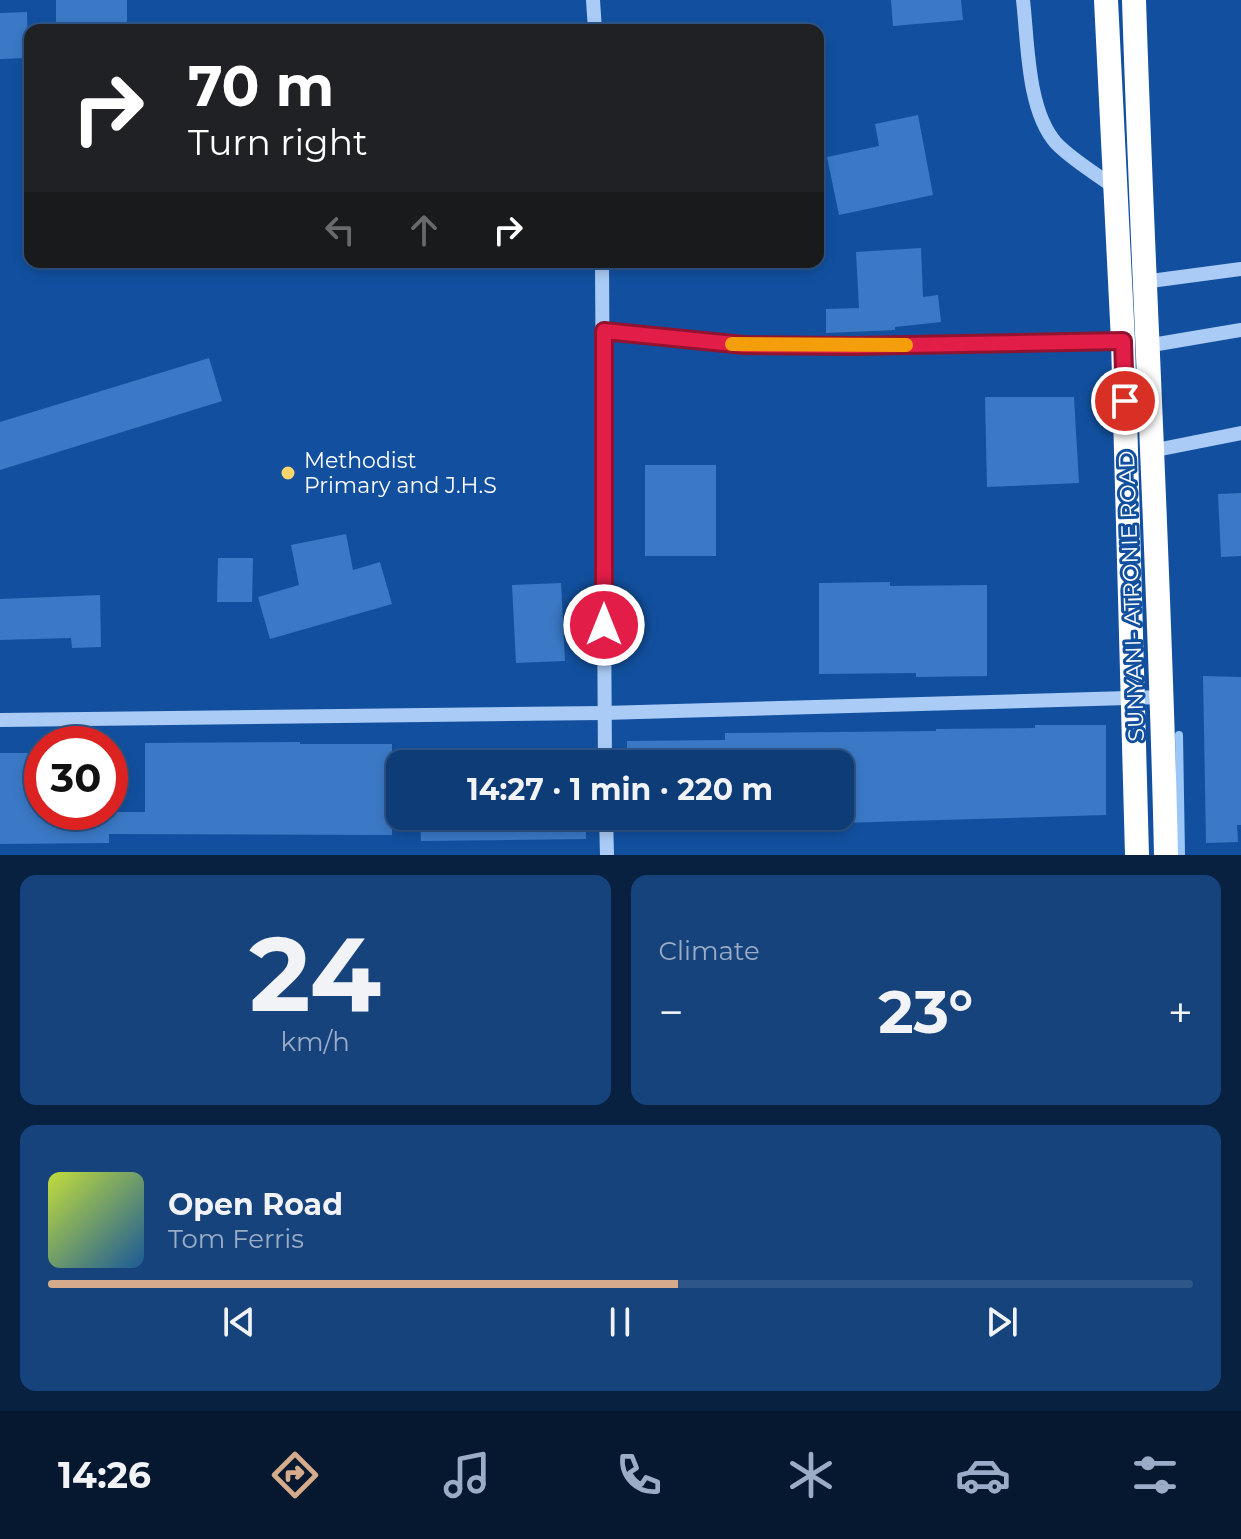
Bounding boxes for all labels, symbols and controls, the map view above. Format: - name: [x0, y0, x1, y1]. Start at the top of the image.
- text: 70 m: [188, 52, 334, 120]
- icon: right: [56, 56, 160, 160]
- text: Turn right: [188, 120, 368, 164]
- icon: left: [318, 208, 362, 252]
- icon: ahead: [402, 208, 446, 252]
- icon: right: [486, 208, 530, 252]
- pin: [1091, 367, 1159, 435]
- icon: arrive: [1103, 379, 1147, 423]
- place label: Methodist Primary and J.H.S: [304, 447, 497, 499]
- street label: SUNYANI- ATRONIE ROAD: [1113, 450, 1150, 742]
- marker: Methodist Primary and J.H.S: [279, 464, 297, 482]
- position arrow: [562, 583, 646, 667]
- speed limit sign: 30: [24, 726, 128, 830]
- text: 14:27 · 1 min · 220 m: [467, 771, 773, 808]
- text: 24: [249, 910, 381, 1037]
- text: Climate: [659, 935, 760, 967]
- text: 23°: [878, 975, 973, 1048]
- text: −: [659, 985, 684, 1039]
- text: +: [1168, 985, 1193, 1039]
- text: km/h: [281, 1026, 350, 1058]
- text: Open Road: [168, 1186, 343, 1223]
- text: Tom Ferris: [168, 1223, 304, 1255]
- icon: previous: [217, 1300, 261, 1344]
- icon: pause: [598, 1300, 642, 1344]
- icon: next: [980, 1300, 1024, 1344]
- icon: directions: [267, 1447, 323, 1503]
- icon: music: [439, 1447, 495, 1503]
- icon: phone: [611, 1447, 667, 1503]
- icon: climate: [783, 1447, 839, 1503]
- icon: car: [955, 1447, 1011, 1503]
- icon: filters: [1127, 1447, 1183, 1503]
- text: 14:26: [58, 1453, 151, 1497]

